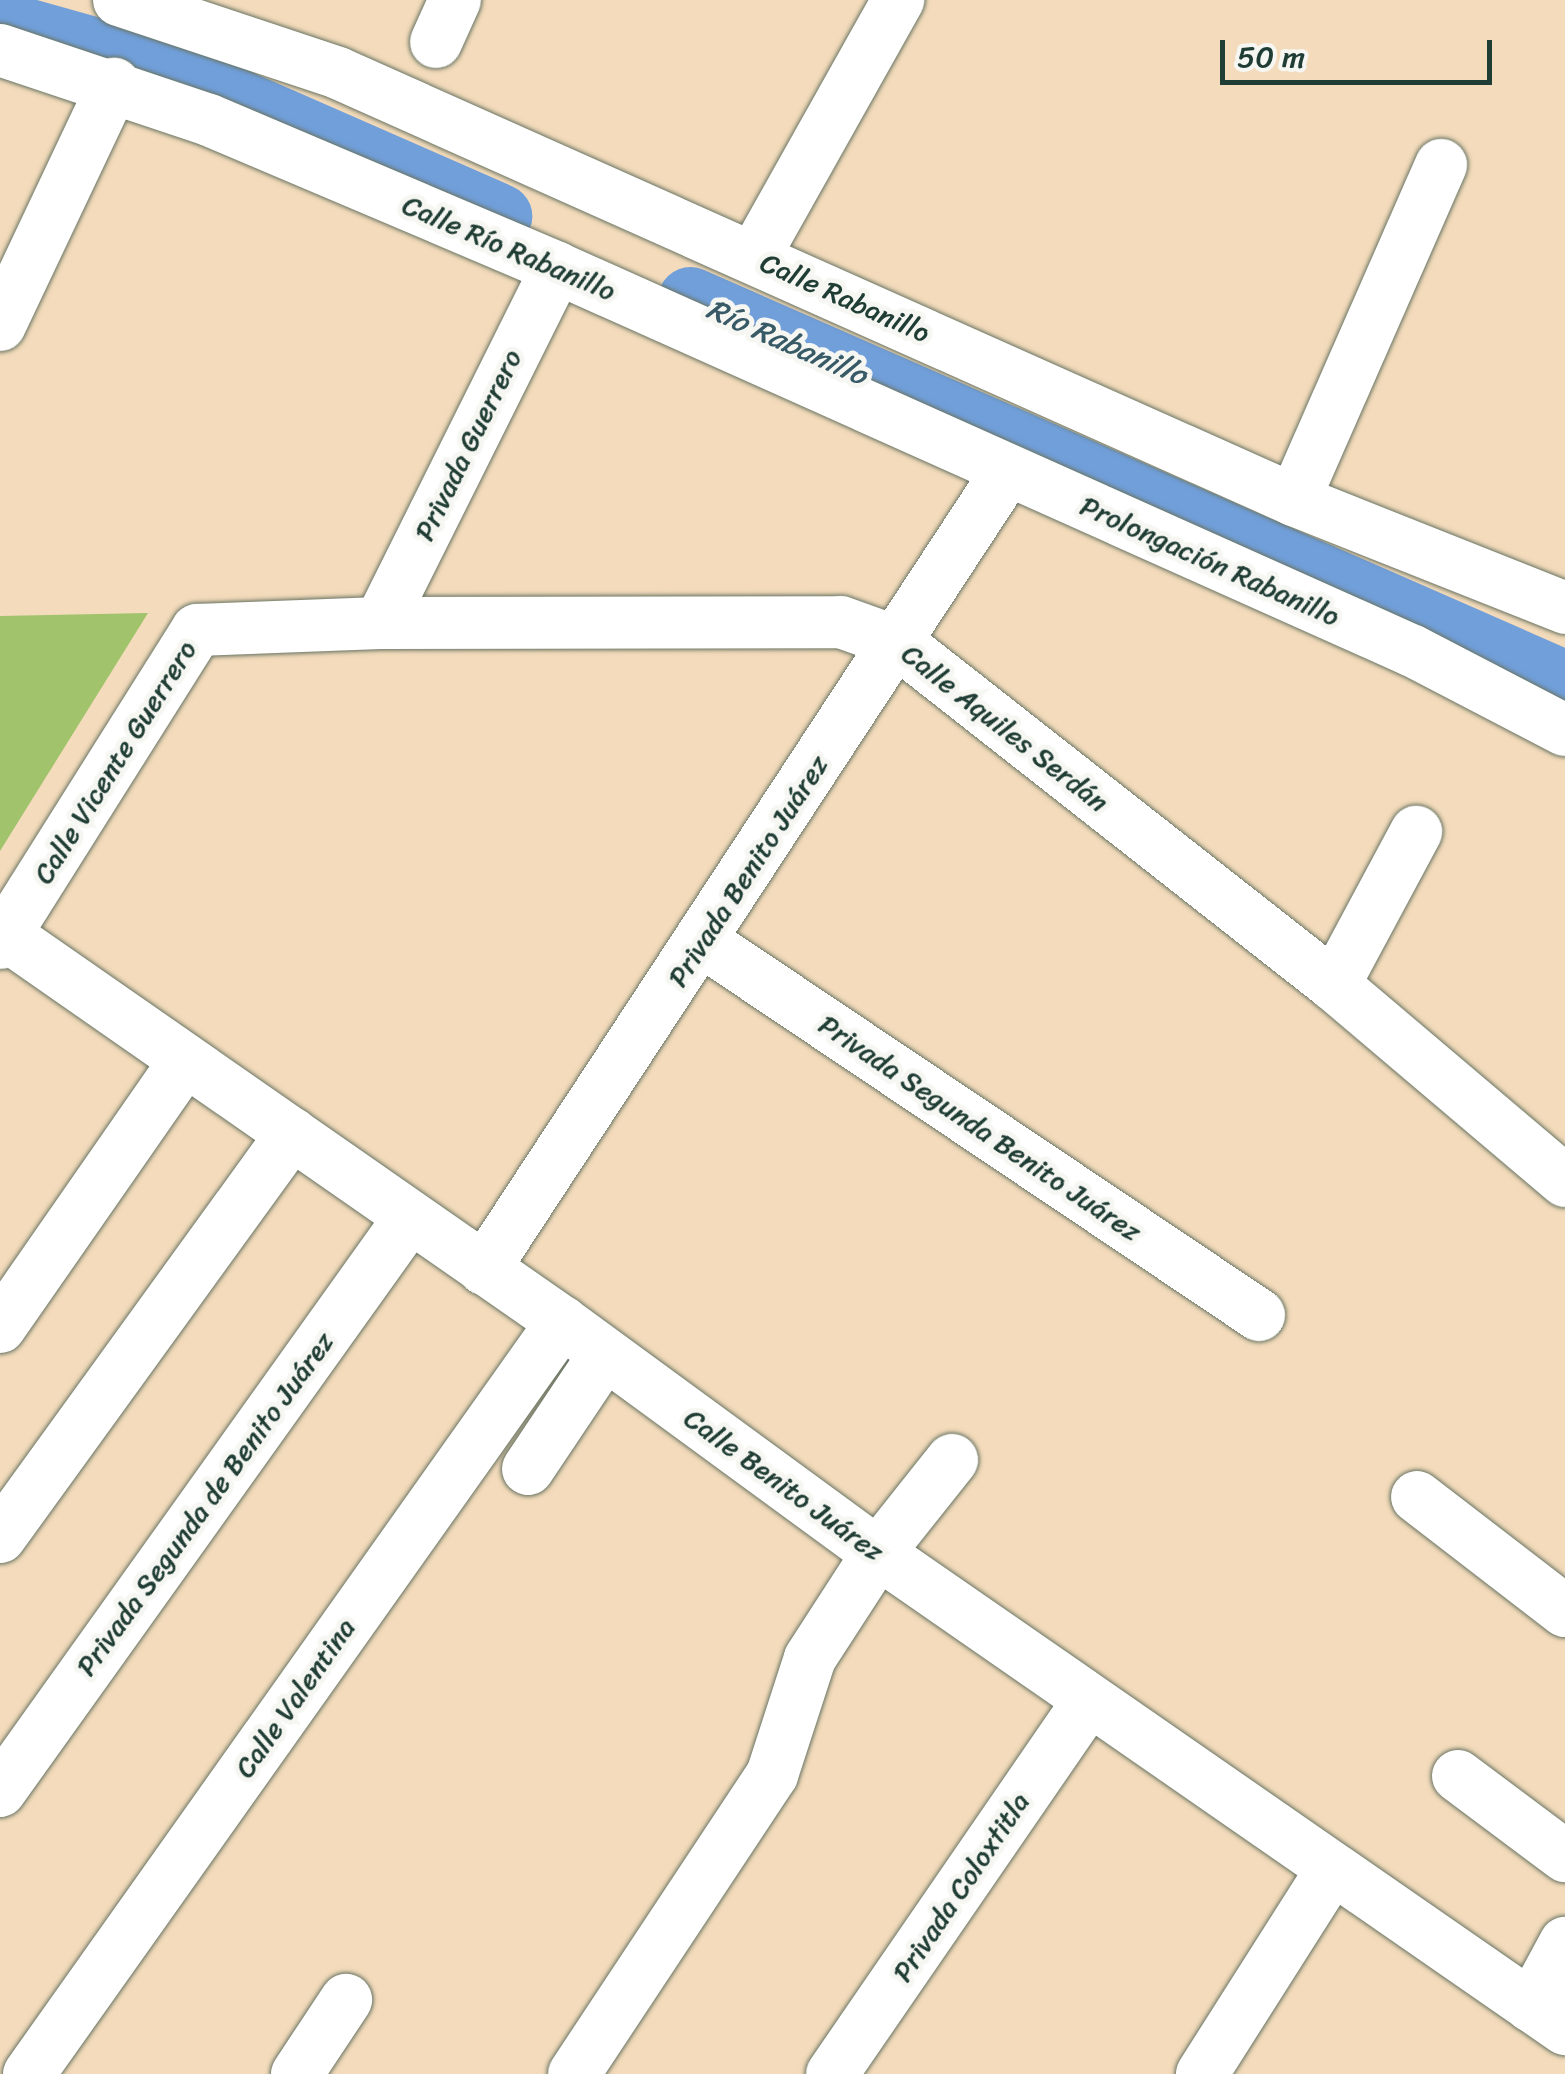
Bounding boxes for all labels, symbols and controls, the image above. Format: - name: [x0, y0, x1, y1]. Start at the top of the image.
- scale bar: [1225, 20, 1498, 82]
- text: 50 m: [1237, 30, 1305, 84]
- street label: Calle Río Rabanillo: [397, 188, 621, 308]
- street label: Calle Rabanillo: [755, 246, 935, 350]
- water label: Río Rabanillo: [702, 291, 872, 393]
- street label: Privada Guerrero: [407, 344, 529, 546]
- street label: Prolongación Rabanillo: [1075, 489, 1345, 633]
- street label: Calle Vicente Guerrero: [27, 635, 203, 889]
- street label: Calle Aquiles Serdán: [896, 637, 1114, 819]
- street label: Privada Benito Juárez: [661, 749, 835, 993]
- street label: Privada Segunda Benito Juárez: [813, 1007, 1147, 1249]
- street label: Privada Segunda de Benito Juárez: [69, 1325, 341, 1683]
- street label: Calle Benito Juárez: [678, 1401, 890, 1569]
- street label: Calle Valentina: [229, 1613, 361, 1783]
- street label: Privada Coloxtitla: [885, 1786, 1037, 1988]

